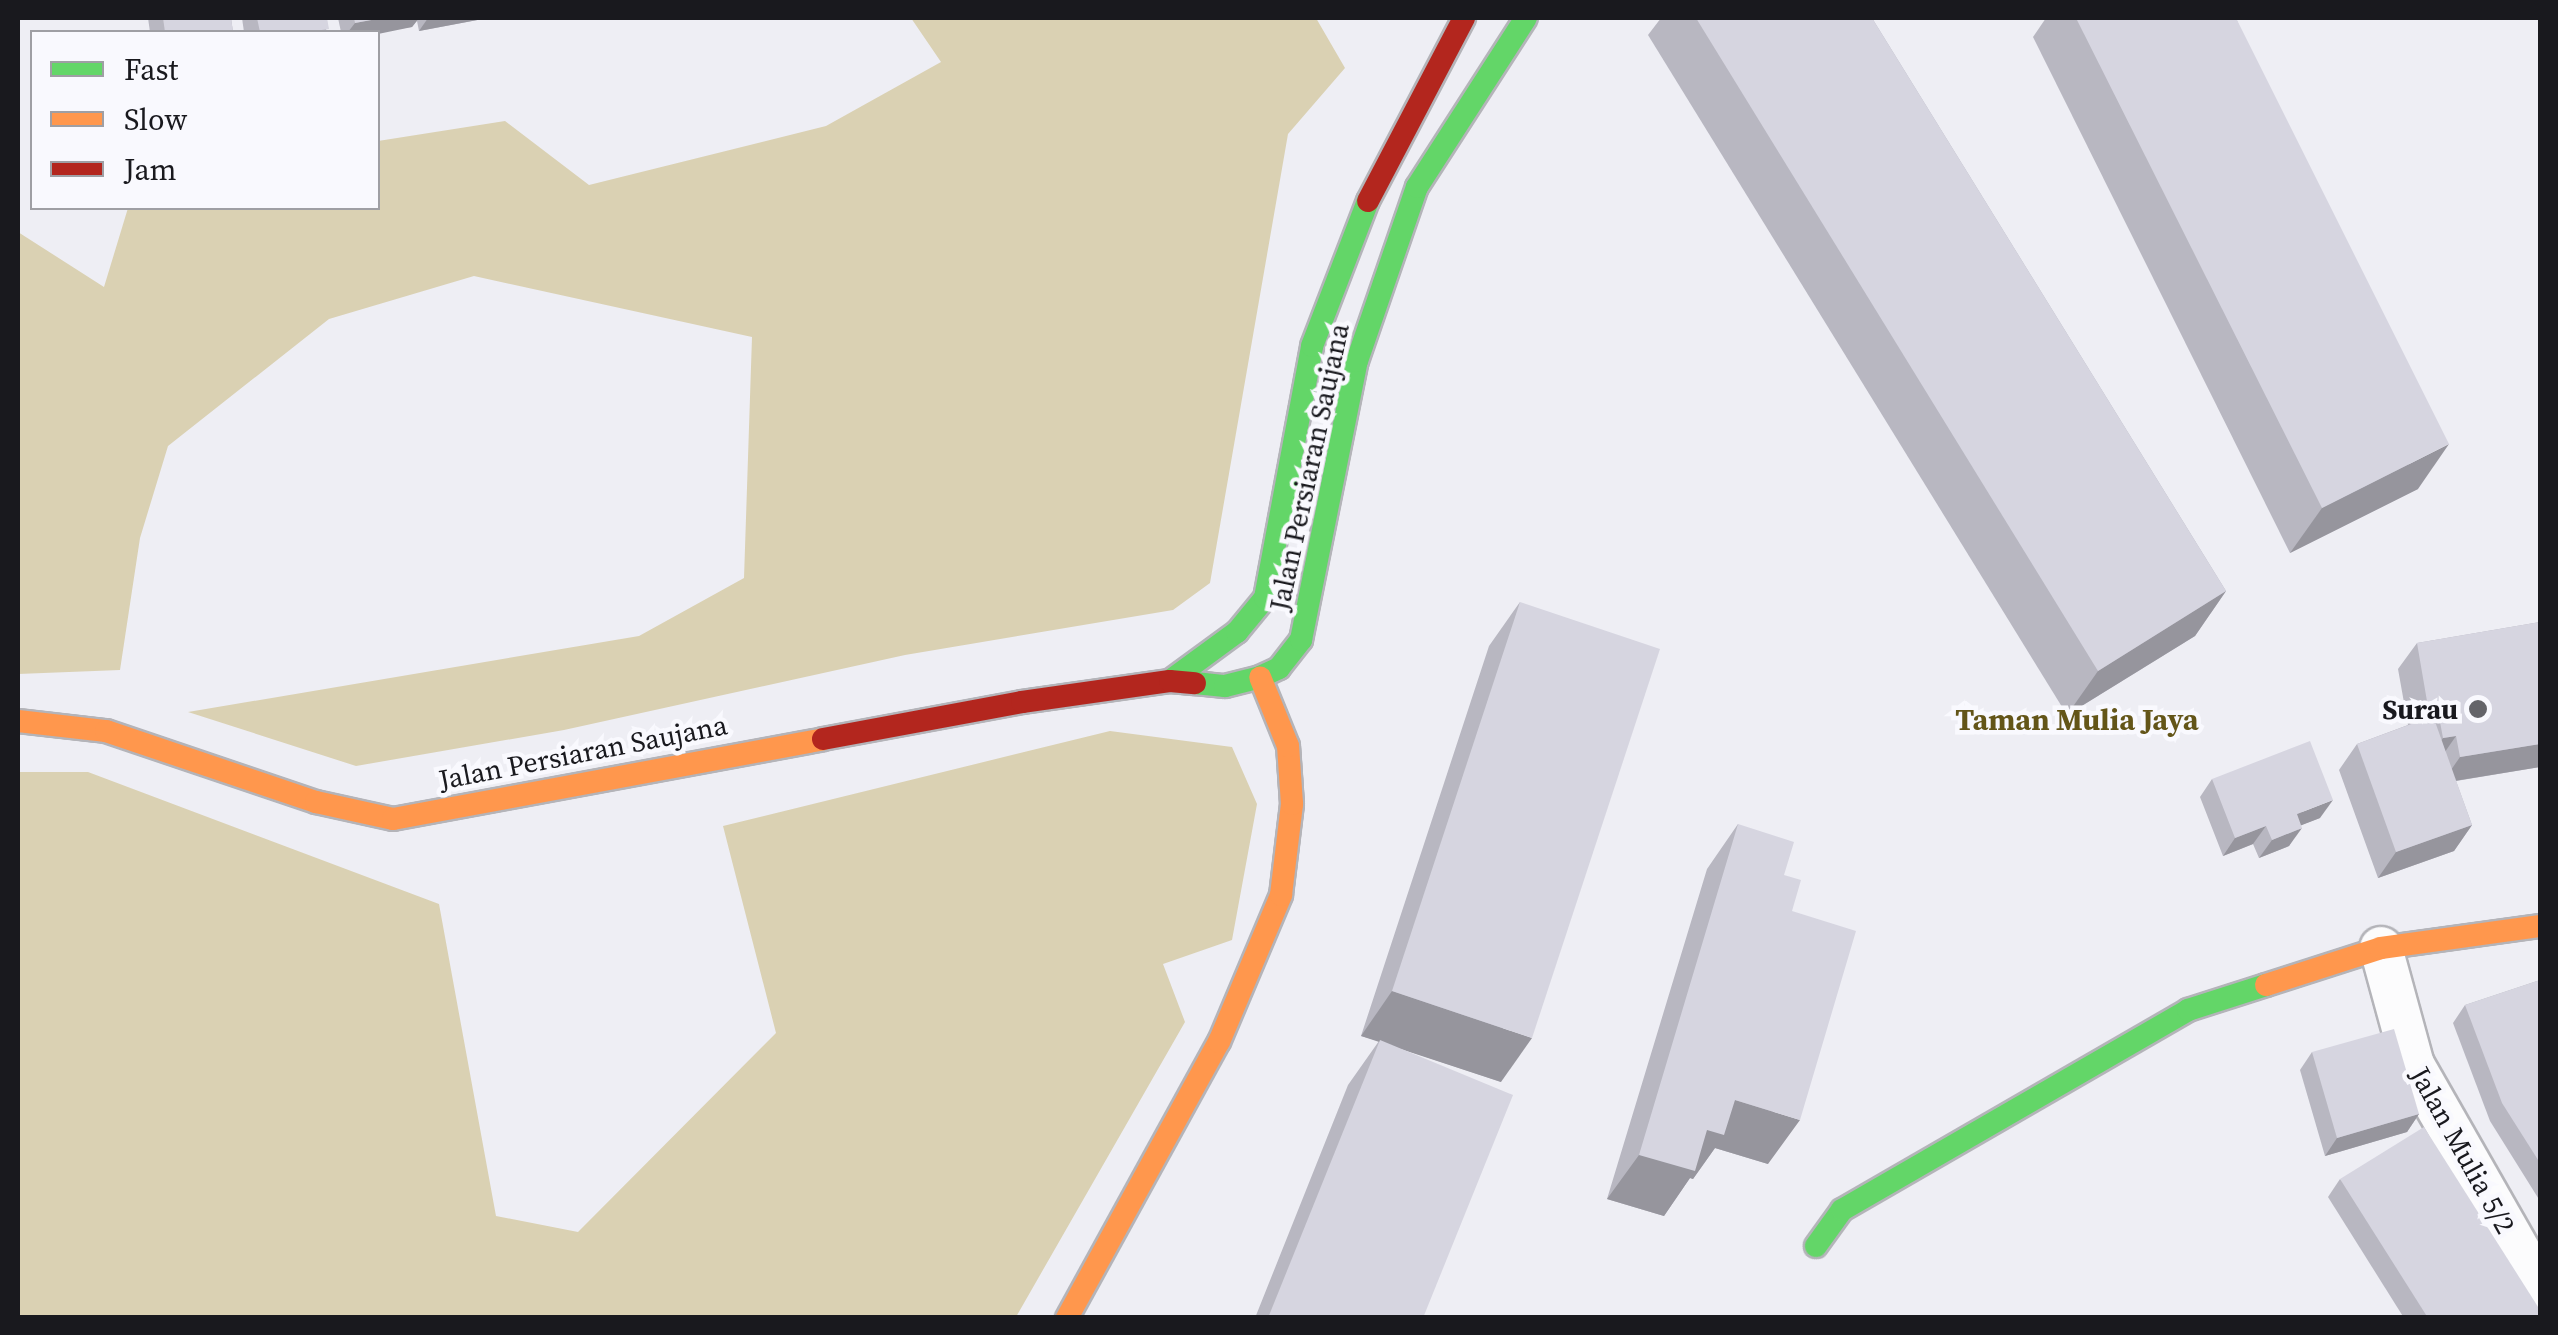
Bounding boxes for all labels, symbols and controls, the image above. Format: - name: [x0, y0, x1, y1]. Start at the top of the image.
- legend: [30, 30, 380, 210]
- text: Fast: [124, 49, 178, 90]
- text: Slow: [124, 99, 187, 140]
- text: Jam: [124, 149, 177, 190]
- street label: Jalan Persiaran Saujana: [1262, 320, 1356, 614]
- place label: Surau: [2382, 692, 2458, 726]
- marker: Surau: [2467, 698, 2489, 720]
- district label: Taman Mulia Jaya: [1955, 702, 2199, 738]
- street label: Jalan Persiaran Saujana: [436, 708, 730, 796]
- street label: Jalan Mulia 5/2: [2403, 1061, 2523, 1239]

